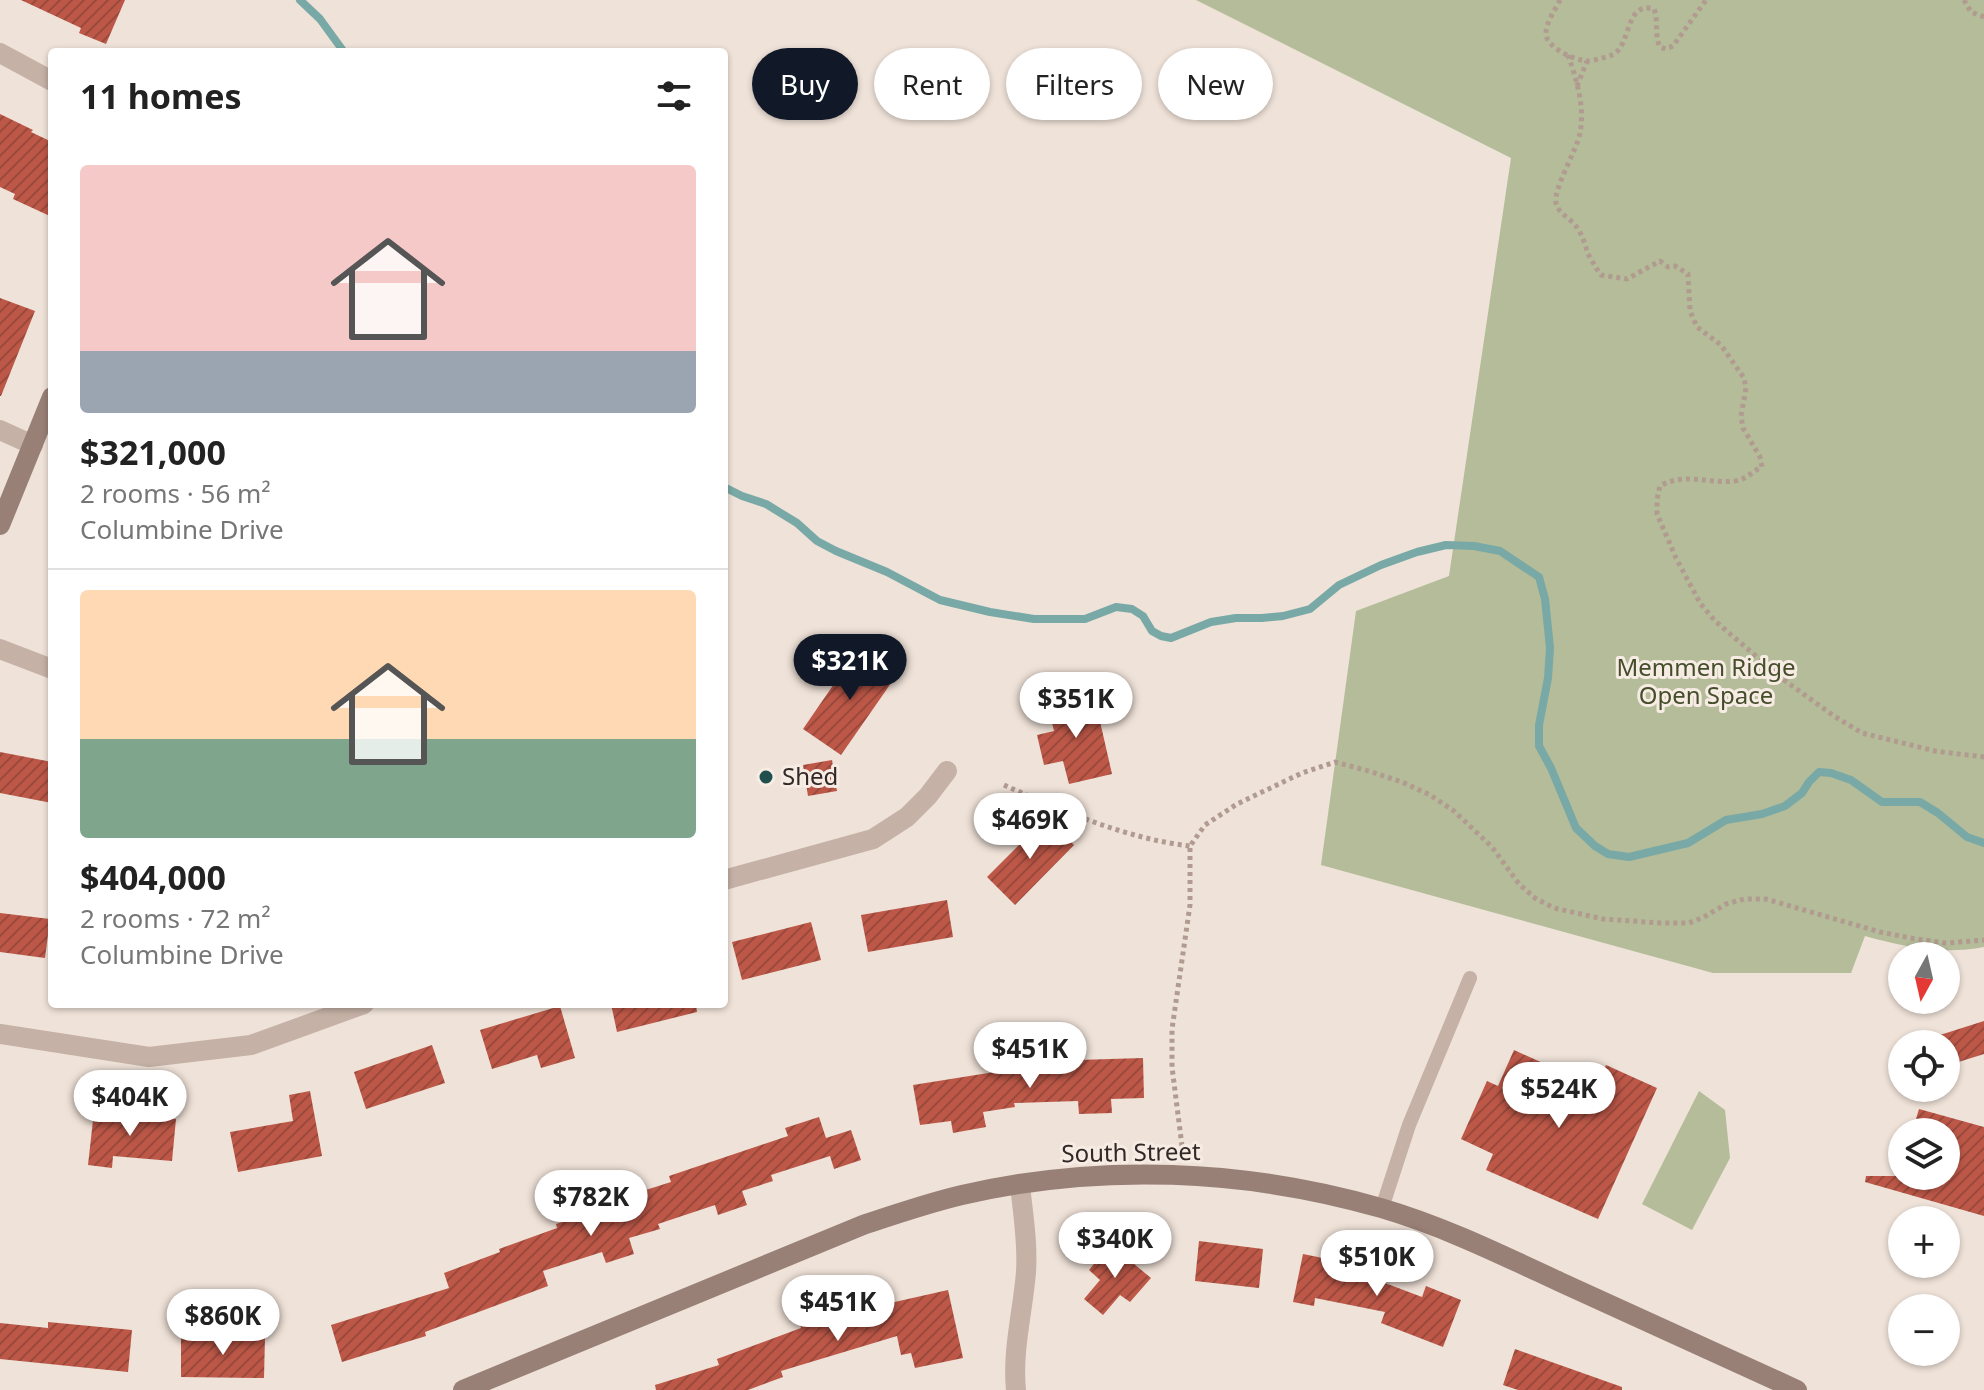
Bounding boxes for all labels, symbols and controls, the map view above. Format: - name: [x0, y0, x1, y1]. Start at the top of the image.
- chip: Buy: [752, 48, 858, 120]
- chip: Rent: [874, 48, 990, 120]
- chip: Filters: [1006, 48, 1142, 120]
- chip: New: [1158, 48, 1273, 120]
- text: 11 homes: [80, 73, 242, 119]
- icon: filters: [652, 74, 696, 118]
- icon: home: [316, 217, 460, 361]
- text: $321,000: [80, 429, 226, 475]
- text: 2 rooms · 56 m²: [80, 475, 270, 511]
- text: Columbine Drive: [80, 511, 284, 547]
- pin: $321K: [794, 634, 906, 702]
- icon: home: [316, 642, 460, 786]
- text: $321K: [812, 642, 888, 678]
- park label: Memmen Ridge Open Space: [1617, 650, 1795, 711]
- pin: $351K: [1020, 672, 1132, 740]
- text: $351K: [1038, 680, 1114, 716]
- place label: Shed: [782, 759, 838, 792]
- marker: Shed: [757, 768, 775, 786]
- pin: $469K: [974, 793, 1086, 861]
- text: $469K: [992, 801, 1068, 837]
- text: $404,000: [80, 854, 226, 900]
- text: 2 rooms · 72 m²: [80, 900, 270, 936]
- text: Columbine Drive: [80, 936, 284, 972]
- north arrow: [1888, 942, 1960, 1014]
- map controls: [1888, 942, 1960, 1366]
- pin: $451K: [974, 1022, 1086, 1090]
- text: $451K: [992, 1030, 1068, 1066]
- button: locate: [1888, 1030, 1960, 1102]
- pin: $524K: [1503, 1062, 1615, 1130]
- pin: $404K: [74, 1070, 186, 1138]
- text: $524K: [1521, 1070, 1597, 1106]
- text: $404K: [92, 1078, 168, 1114]
- button: layers: [1888, 1118, 1960, 1190]
- street label: South Street: [1061, 1134, 1201, 1169]
- pin: $782K: [535, 1170, 647, 1238]
- text: $782K: [553, 1178, 629, 1214]
- button: +: [1888, 1206, 1960, 1278]
- pin: $340K: [1059, 1212, 1171, 1280]
- text: $340K: [1077, 1220, 1153, 1256]
- pin: $510K: [1321, 1230, 1433, 1298]
- text: $510K: [1339, 1238, 1415, 1274]
- pin: $451K: [782, 1275, 894, 1343]
- text: $451K: [800, 1283, 876, 1319]
- pin: $860K: [167, 1289, 279, 1357]
- button: −: [1888, 1294, 1960, 1366]
- text: $860K: [185, 1297, 261, 1333]

